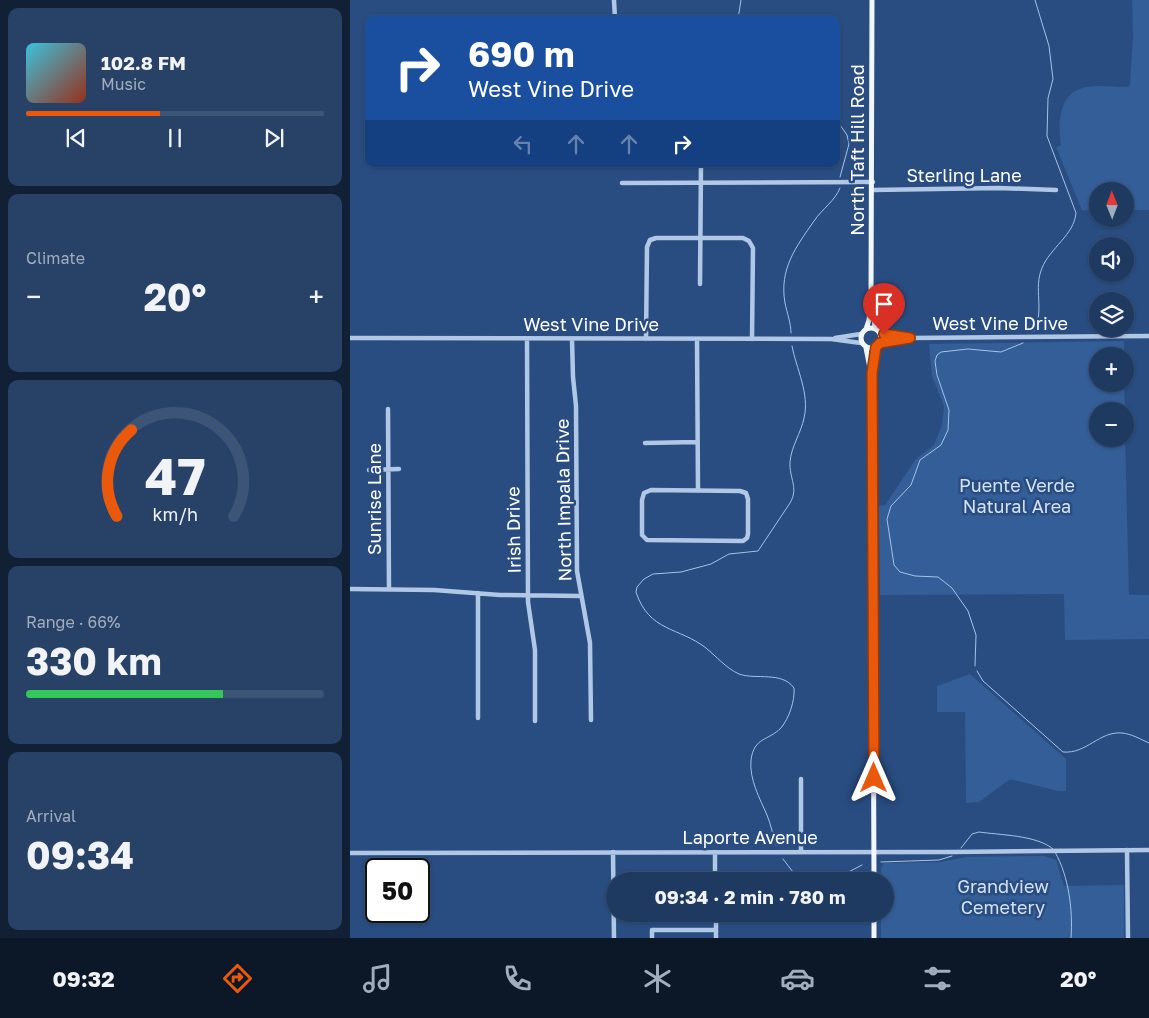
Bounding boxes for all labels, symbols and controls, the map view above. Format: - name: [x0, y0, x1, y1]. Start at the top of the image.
- text: 690 m: [468, 33, 575, 75]
- icon: right: [385, 35, 450, 100]
- text: 102.8 FM: [101, 51, 186, 74]
- street label: North Taft Hill Road: [846, 64, 868, 236]
- text: Music: [101, 74, 146, 94]
- text: West Vine Drive: [468, 75, 634, 102]
- icon: previous: [62, 124, 90, 152]
- icon: pause: [161, 124, 189, 152]
- icon: next: [260, 124, 288, 152]
- icon: left: [509, 130, 537, 158]
- icon: ahead: [562, 130, 590, 158]
- icon: ahead: [615, 130, 643, 158]
- icon: right: [668, 130, 696, 158]
- street label: Sterling Lane: [906, 164, 1022, 186]
- north arrow: [1089, 182, 1134, 228]
- map controls: [1089, 182, 1134, 447]
- button: sound: [1089, 237, 1134, 282]
- text: Climate: [26, 248, 85, 268]
- text: 20°: [144, 274, 206, 319]
- text: −: [26, 280, 41, 313]
- text: +: [309, 280, 324, 313]
- pin: [863, 283, 905, 334]
- icon: arrive: [870, 290, 898, 318]
- button: layers: [1089, 292, 1134, 337]
- street label: West Vine Drive: [932, 312, 1068, 334]
- street label: West Vine Drive: [523, 313, 659, 335]
- button: +: [1089, 347, 1134, 392]
- button: −: [1089, 402, 1134, 447]
- street label: North Impala Drive: [551, 419, 575, 581]
- street label: Sunrise Lane: [363, 443, 385, 555]
- text: 47: [145, 444, 205, 506]
- park label: Puente Verde Natural Area: [959, 474, 1075, 517]
- street label: Irish Drive: [501, 486, 525, 574]
- text: km/h: [152, 503, 198, 525]
- text: Range · 66%: [26, 612, 120, 632]
- text: 330 km: [26, 638, 162, 683]
- position arrow: [847, 751, 899, 803]
- text: Arrival: [26, 806, 76, 826]
- street label: Laporte Avenue: [682, 826, 818, 848]
- text: 09:34: [26, 832, 134, 877]
- speed limit sign: 50: [365, 858, 430, 923]
- park label: Grandview Cemetery: [957, 875, 1049, 918]
- text: 09:34 · 2 min · 780 m: [654, 885, 846, 908]
- icon: directions: [220, 961, 255, 996]
- icon: music: [360, 961, 395, 996]
- icon: phone: [500, 961, 535, 996]
- icon: climate: [640, 961, 675, 996]
- icon: car: [780, 961, 815, 996]
- icon: filters: [920, 961, 955, 996]
- text: 09:32: [53, 965, 115, 992]
- text: 20°: [1060, 965, 1096, 992]

